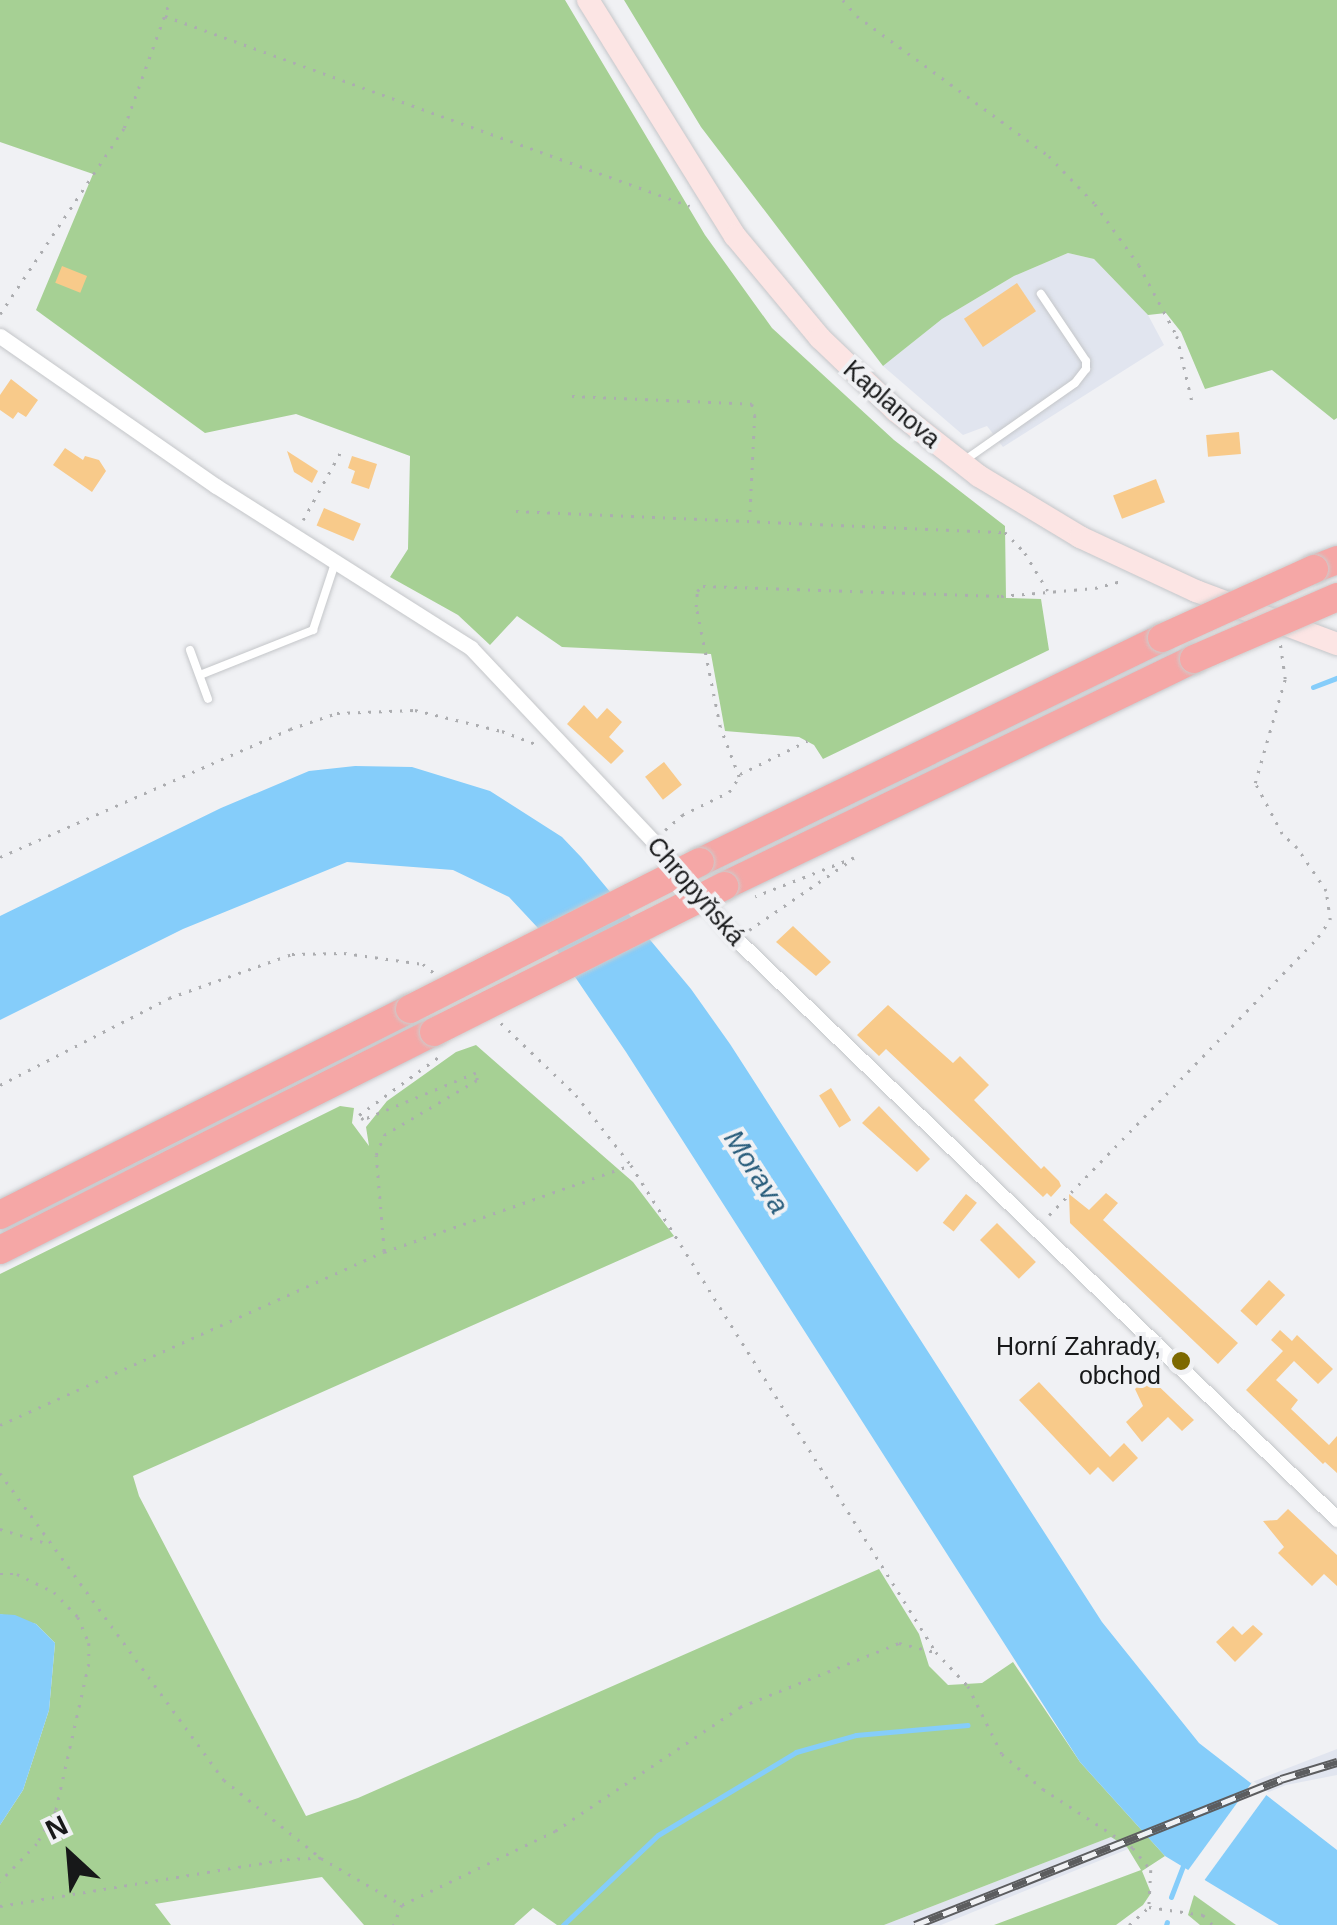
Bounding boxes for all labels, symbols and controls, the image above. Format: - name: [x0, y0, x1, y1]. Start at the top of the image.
- street label: Kaplanova: [838, 354, 946, 454]
- street label: Chropyňská: [641, 831, 751, 951]
- water label: Morava: [716, 1124, 796, 1220]
- place label: Horní Zahrady, obchod: [996, 1332, 1161, 1391]
- marker: Horní Zahrady, obchod: [1170, 1350, 1192, 1372]
- north arrow: [20, 1805, 120, 1905]
- text: N: [41, 1809, 73, 1846]

